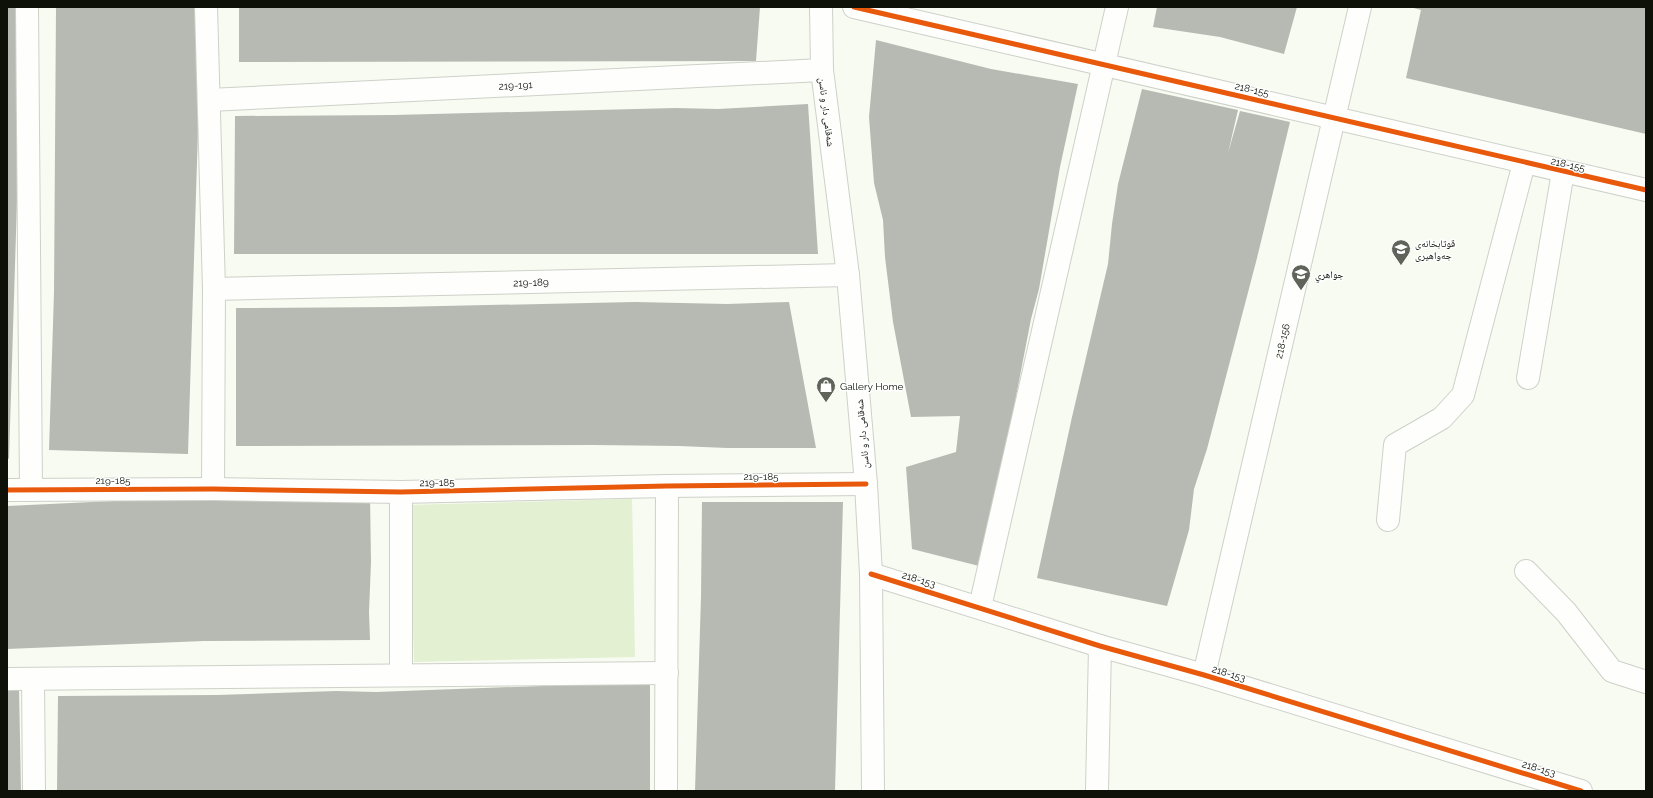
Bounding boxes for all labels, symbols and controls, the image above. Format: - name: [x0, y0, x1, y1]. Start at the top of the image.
- street label: شەقامی دار و ئاسن: [816, 77, 836, 148]
- street label: 219-191: [498, 79, 534, 92]
- street label: 218-155: [1234, 80, 1271, 99]
- street label: 218-155: [1550, 155, 1587, 174]
- school or university icon: قوتابخانەی جەواهیری: [1390, 238, 1412, 266]
- place label: قوتابخانەی جەواهیری: [1415, 238, 1455, 262]
- school or university icon: جواهري: [1290, 263, 1312, 291]
- place label: جواهري: [1315, 269, 1344, 283]
- street label: 219-189: [513, 277, 549, 288]
- street label: 218-156: [1273, 323, 1292, 360]
- shop icon: Gallery Home: [815, 375, 837, 403]
- place label: Gallery Home: [840, 381, 904, 392]
- street label: شەقامی دار و ئاسن: [854, 398, 872, 469]
- street label: 219-185: [743, 471, 779, 482]
- street label: 219-185: [95, 475, 131, 486]
- street label: 219-185: [419, 477, 455, 488]
- street label: 218-153: [901, 569, 937, 590]
- street label: 218-153: [1211, 663, 1247, 684]
- street label: 218-153: [1521, 758, 1557, 779]

